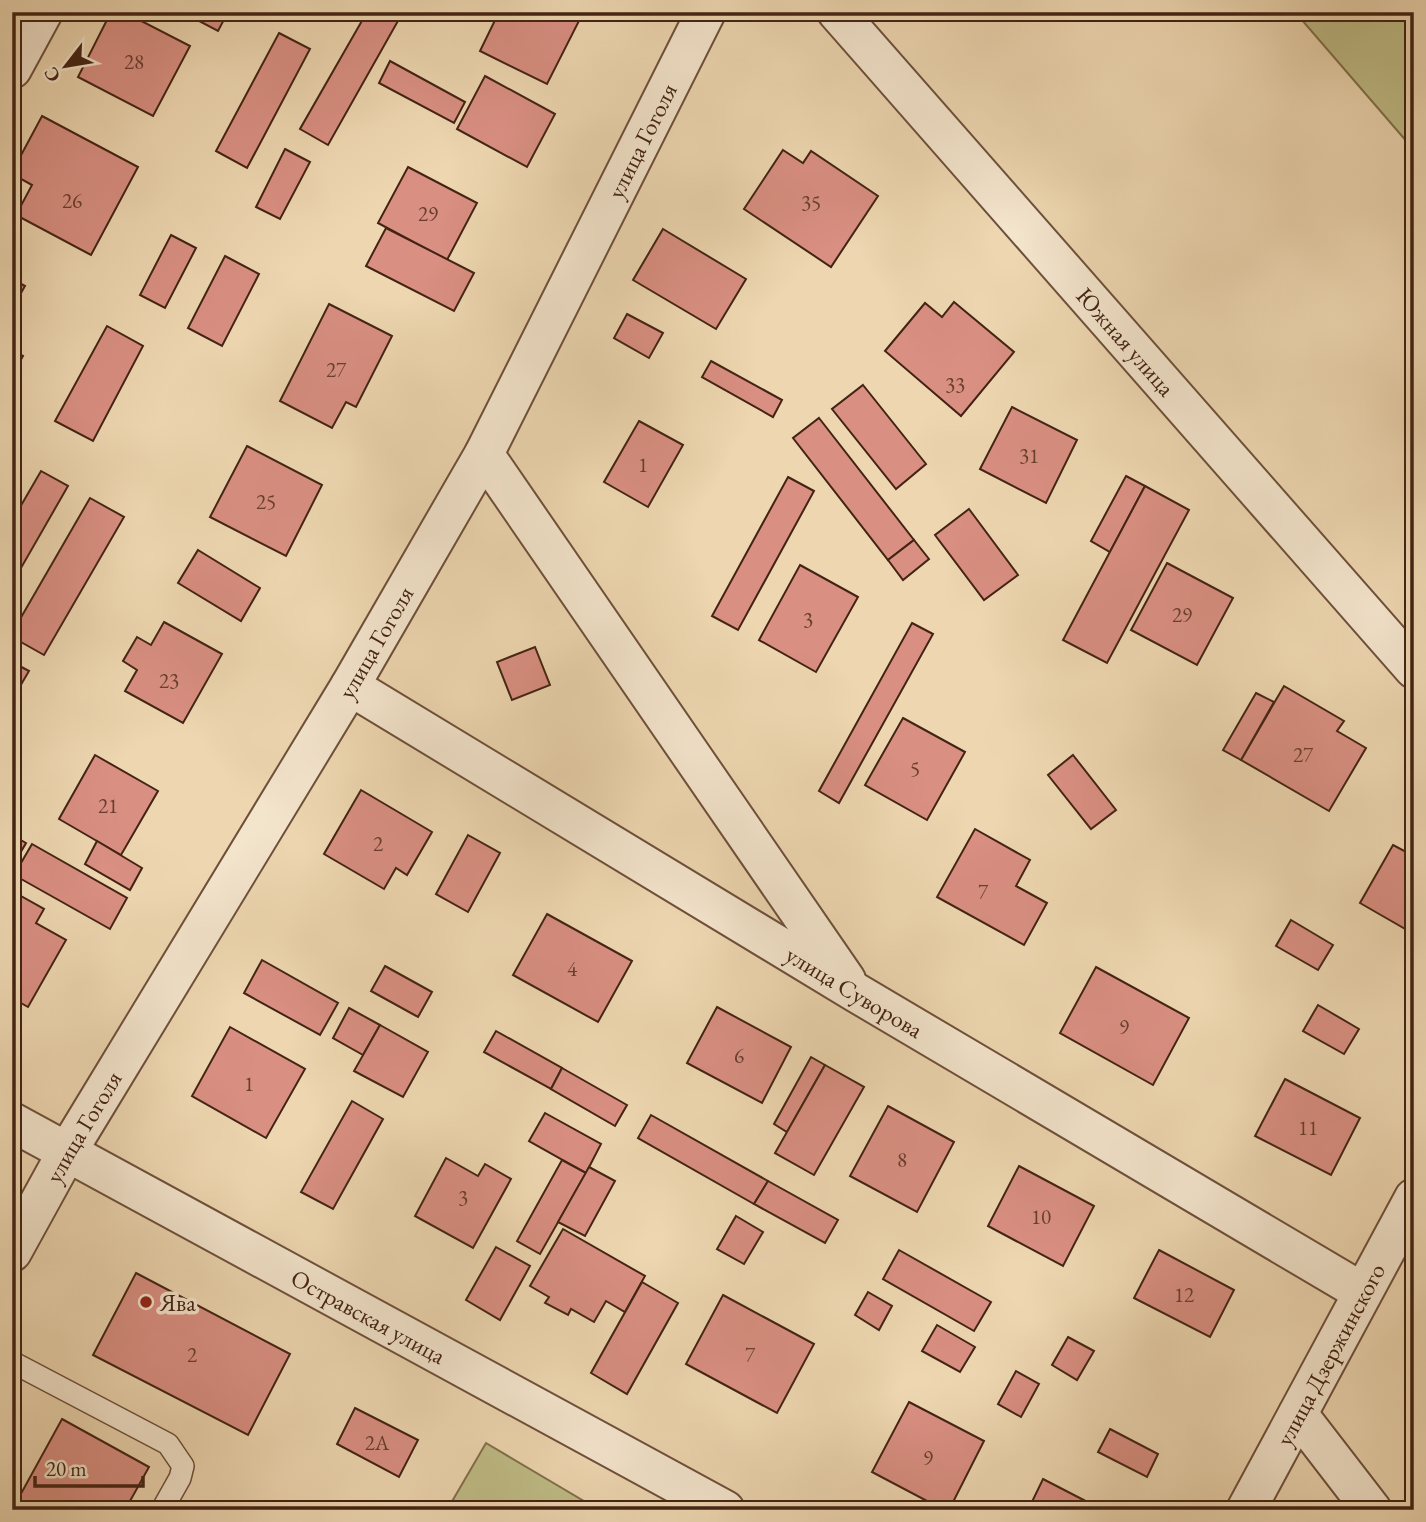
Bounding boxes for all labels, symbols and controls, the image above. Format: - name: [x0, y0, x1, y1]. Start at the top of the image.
- north arrow: [32, 32, 102, 102]
- house number: 28: [124, 48, 144, 75]
- text: С: [38, 62, 66, 87]
- street label: улица Гоголя: [600, 77, 683, 203]
- house number: 26: [62, 187, 82, 214]
- house number: 35: [801, 189, 821, 216]
- house number: 29: [418, 200, 438, 227]
- street label: Южная улица: [1070, 280, 1183, 402]
- house number: 27: [326, 356, 347, 383]
- house number: 33: [945, 371, 965, 398]
- house number: 31: [1019, 442, 1039, 469]
- house number: 1: [638, 451, 648, 478]
- house number: 25: [256, 488, 276, 515]
- street label: улица Гоголя: [331, 580, 420, 704]
- house number: 29: [1172, 601, 1192, 628]
- house number: 3: [803, 606, 813, 633]
- house number: 23: [159, 667, 179, 694]
- house number: 27: [1293, 741, 1314, 768]
- house number: 5: [910, 755, 920, 782]
- house number: 21: [98, 792, 118, 819]
- house number: 2: [373, 830, 383, 857]
- house number: 7: [978, 878, 989, 905]
- street label: улица Суворова: [780, 938, 929, 1045]
- house number: 4: [567, 955, 578, 982]
- house number: 9: [1119, 1013, 1129, 1040]
- house number: 6: [734, 1042, 744, 1069]
- street label: улица Гоголя: [38, 1065, 128, 1188]
- house number: 1: [244, 1070, 254, 1097]
- house number: 11: [1298, 1114, 1318, 1141]
- house number: 8: [897, 1146, 907, 1173]
- house number: 3: [458, 1184, 468, 1211]
- house number: 10: [1031, 1203, 1051, 1230]
- street label: улица Дзержинского: [1268, 1257, 1392, 1451]
- street label: Остравская улица: [286, 1261, 452, 1371]
- house number: 12: [1174, 1281, 1194, 1308]
- place label: Ява: [159, 1287, 196, 1318]
- marker: Ява: [138, 1294, 154, 1310]
- house number: 2: [187, 1341, 197, 1368]
- house number: 7: [745, 1341, 756, 1368]
- house number: 2А: [365, 1429, 390, 1456]
- house number: 9: [923, 1444, 933, 1471]
- scale bar: [35, 1445, 144, 1489]
- text: 20 m: [46, 1455, 87, 1482]

